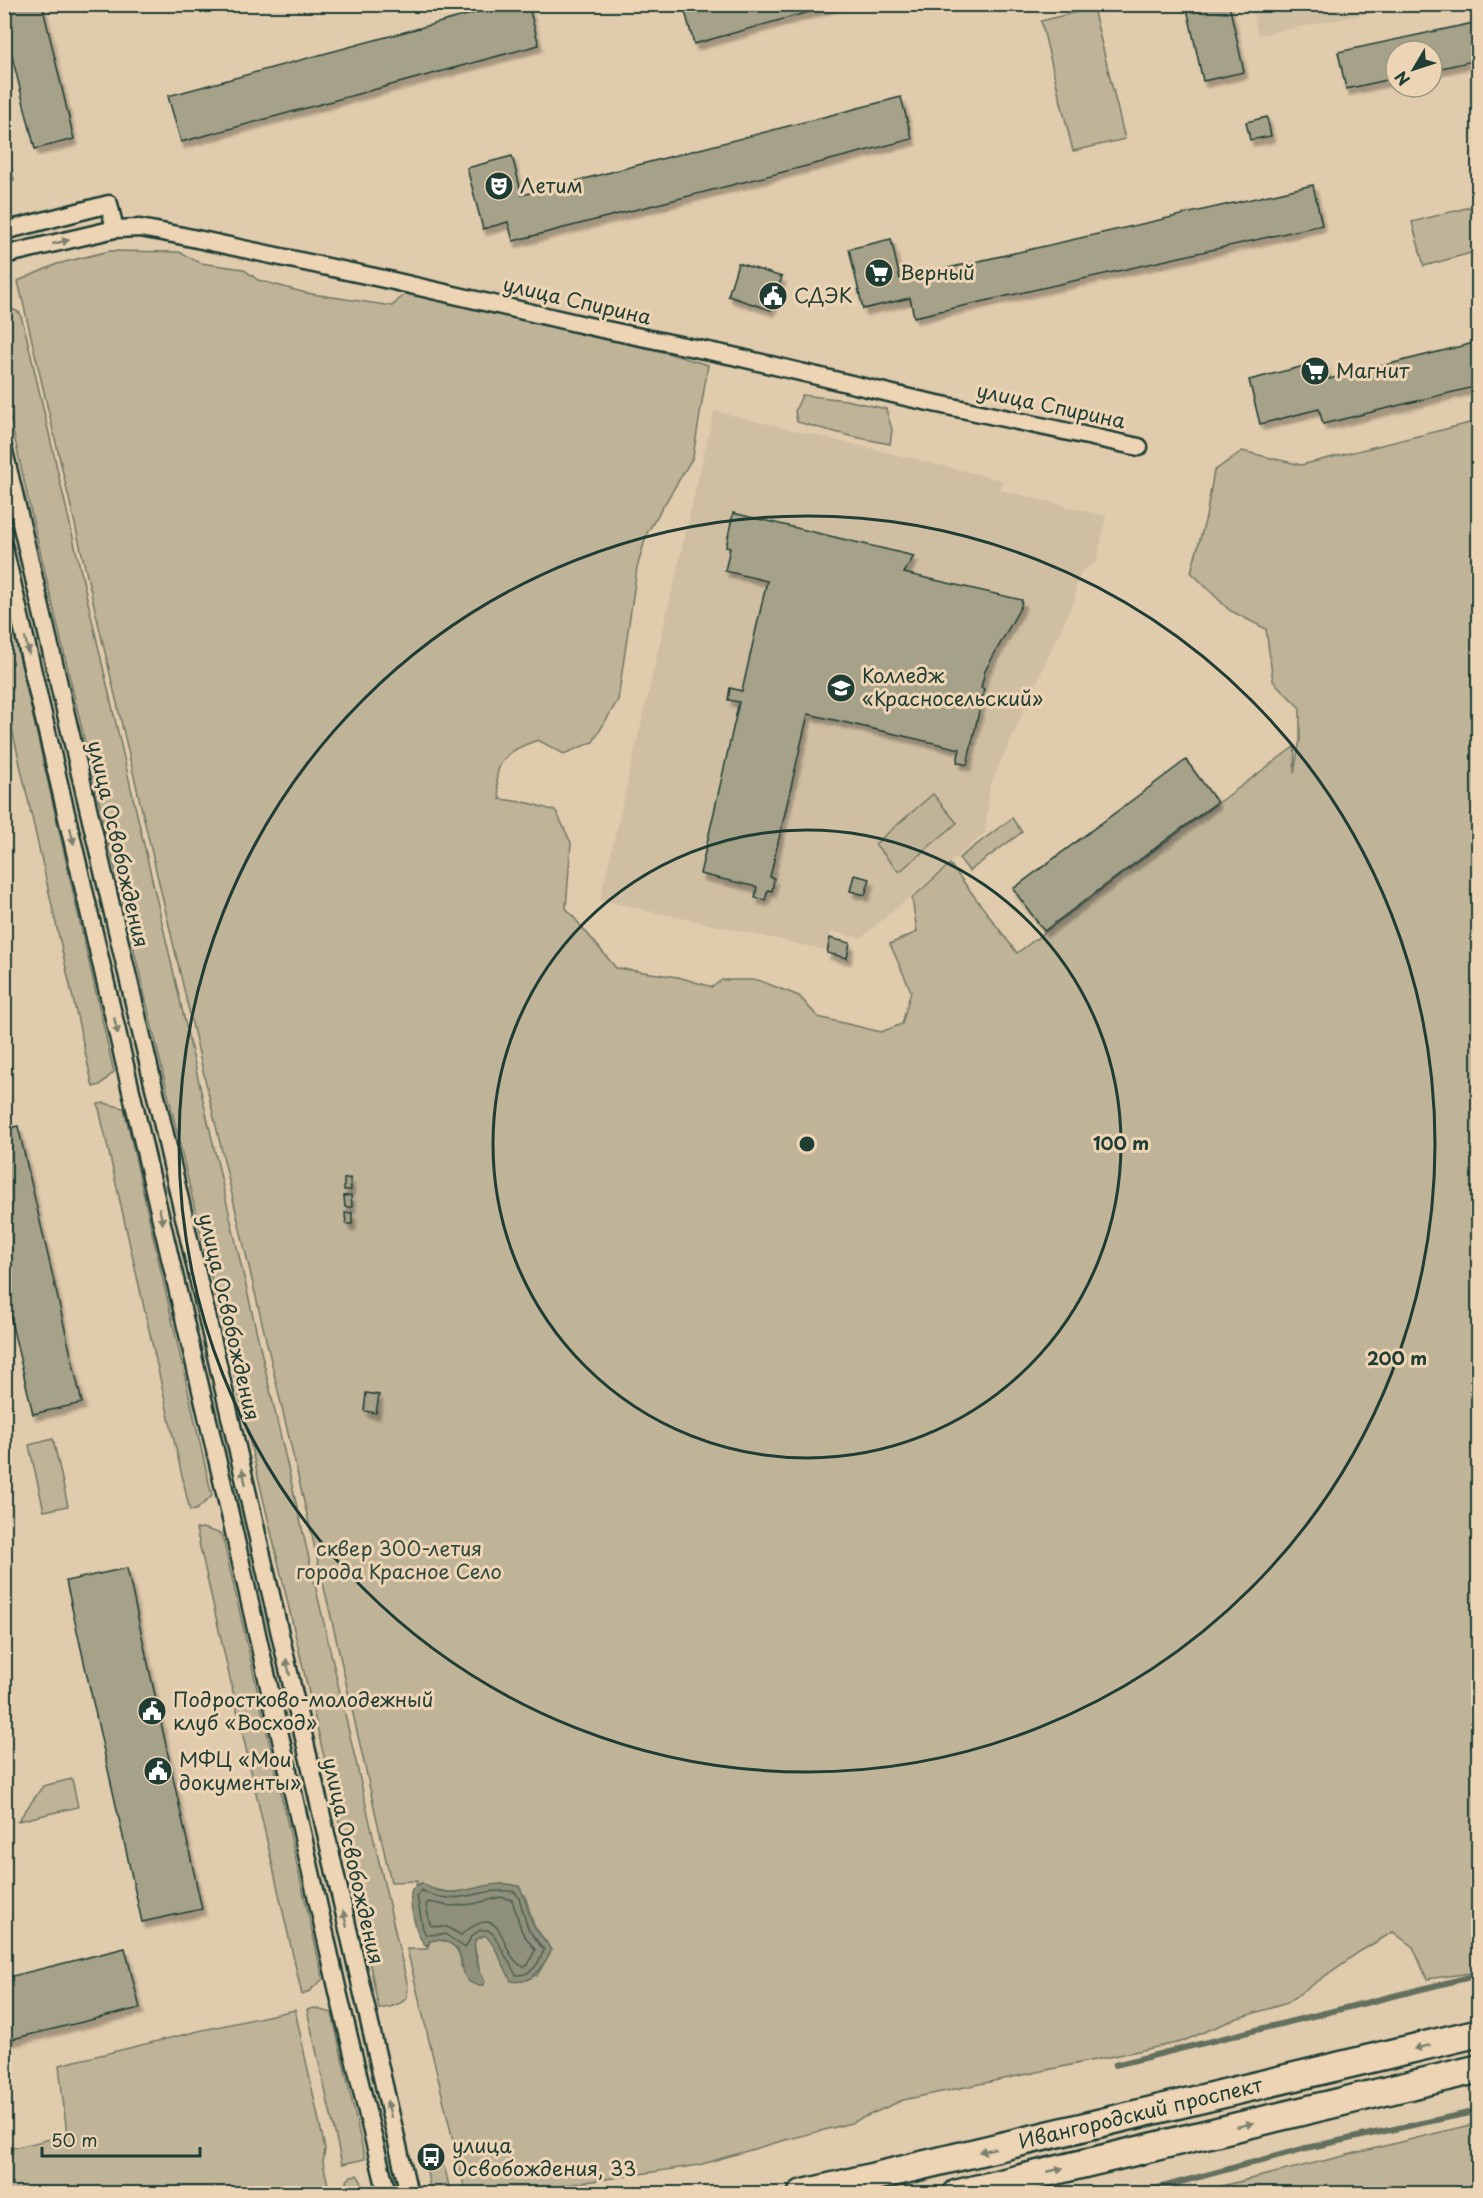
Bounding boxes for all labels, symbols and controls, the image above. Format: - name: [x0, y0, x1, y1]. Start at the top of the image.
- north arrow: [1384, 39, 1444, 99]
- text: N: [1388, 67, 1415, 92]
- theatre icon: Летим: [483, 170, 515, 202]
- place label: Летим: [520, 170, 583, 200]
- one-way arrow: [51, 236, 70, 246]
- supermarket icon: Верный: [863, 257, 895, 289]
- place label: Верный: [900, 257, 975, 287]
- street label: улица Спирина: [500, 268, 655, 332]
- public building icon: СДЭК: [757, 280, 789, 312]
- place label: СДЭК: [794, 280, 853, 310]
- supermarket icon: Магнит: [1299, 355, 1331, 387]
- place label: Магнит: [1336, 355, 1410, 385]
- street label: улица Спирина: [974, 375, 1129, 436]
- one-way arrow: [23, 637, 33, 655]
- place label: Колледж «Красносельский»: [862, 660, 1043, 713]
- school or university icon: Колледж «Красносельский»: [825, 672, 857, 704]
- street label: улица Освобождения: [81, 737, 157, 950]
- one-way arrow: [67, 827, 77, 845]
- one-way arrow: [112, 1016, 122, 1035]
- text: 100 m: [1093, 1129, 1149, 1156]
- centre of rings: [797, 1134, 817, 1154]
- one-way arrow: [156, 1206, 166, 1225]
- street label: улица Освобождения: [192, 1210, 268, 1423]
- text: 200 m: [1367, 1344, 1427, 1371]
- one-way arrow: [239, 1468, 249, 1486]
- park label: сквер 300-летия города Красное Село: [296, 1533, 502, 1586]
- one-way arrow: [282, 1658, 292, 1676]
- place label: Подростково-молодежный клуб «Восход»: [173, 1684, 433, 1737]
- public building icon: Подростково-молодежный клуб «Восход»: [136, 1695, 168, 1727]
- place label: МФЦ «Мои документы»: [179, 1744, 301, 1797]
- street label: улица Освобождения: [316, 1754, 392, 1967]
- public building icon: МФЦ «Мои документы»: [142, 1755, 174, 1787]
- one-way arrow: [340, 1909, 350, 1928]
- one-way arrow: [1412, 2042, 1431, 2052]
- street label: Ивангородский проспект: [1015, 2069, 1266, 2156]
- one-way arrow: [383, 2100, 393, 2118]
- one-way arrow: [1236, 2119, 1254, 2129]
- scale bar: [42, 2120, 200, 2158]
- text: 50 m: [51, 2126, 98, 2153]
- place label: улица Освобождения, 33: [452, 2130, 636, 2183]
- bus stop icon: улица Освобождения, 33: [415, 2141, 447, 2173]
- one-way arrow: [977, 2145, 996, 2155]
- one-way arrow: [1046, 2165, 1064, 2175]

